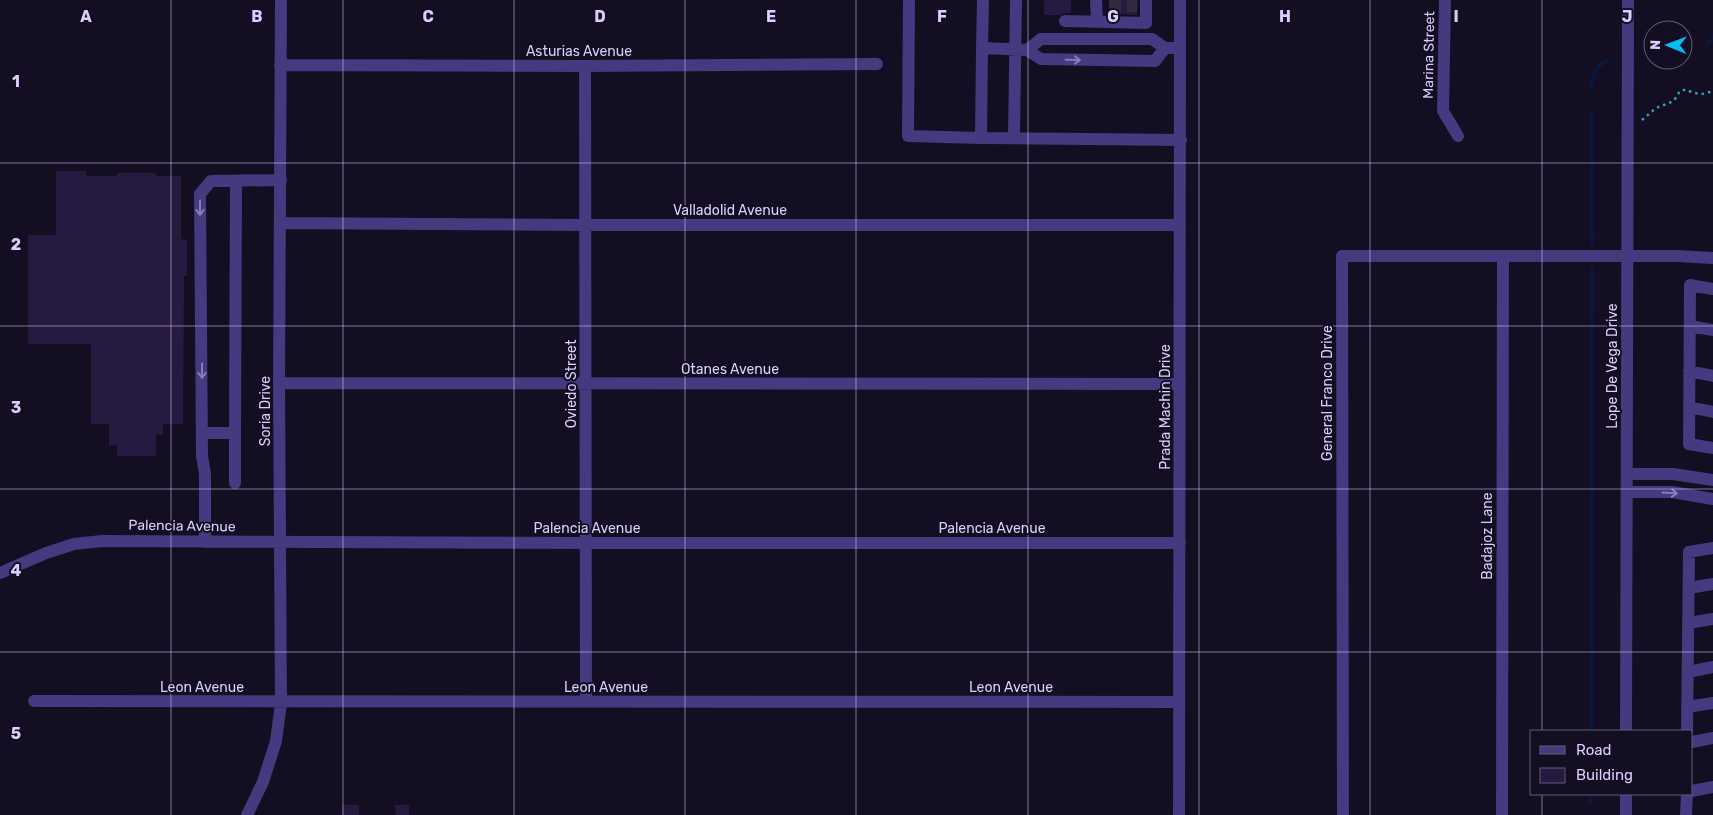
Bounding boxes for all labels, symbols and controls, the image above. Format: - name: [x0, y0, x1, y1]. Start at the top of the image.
- text: A: [80, 7, 92, 26]
- text: B: [251, 7, 263, 26]
- text: C: [422, 7, 434, 26]
- text: D: [594, 7, 606, 26]
- text: E: [766, 7, 776, 26]
- text: F: [937, 7, 947, 26]
- text: G: [1107, 7, 1119, 26]
- text: H: [1279, 7, 1291, 26]
- text: I: [1453, 7, 1459, 26]
- text: J: [1622, 7, 1632, 26]
- street label: Marina Street: [1420, 11, 1438, 99]
- north arrow: [1643, 20, 1693, 70]
- text: N: [1647, 40, 1664, 50]
- street label: Asturias Avenue: [526, 43, 632, 60]
- one-way arrow: [1064, 55, 1081, 65]
- text: 1: [12, 72, 20, 91]
- one-way arrow: [195, 200, 205, 216]
- street label: Valladolid Avenue: [673, 202, 787, 219]
- text: 2: [11, 235, 21, 254]
- street label: Lope De Vega Drive: [1604, 303, 1621, 429]
- street label: General Franco Drive: [1319, 325, 1336, 461]
- street label: Oviedo Street: [563, 339, 580, 428]
- street label: Prada Machin Drive: [1157, 344, 1174, 470]
- street label: Otanes Avenue: [681, 361, 779, 378]
- one-way arrow: [197, 362, 207, 378]
- street label: Soria Drive: [257, 376, 274, 446]
- text: 3: [11, 398, 21, 417]
- one-way arrow: [1662, 488, 1678, 497]
- street label: Badajoz Lane: [1479, 492, 1496, 580]
- street label: Palencia Avenue: [128, 517, 236, 535]
- street label: Palencia Avenue: [533, 520, 641, 537]
- street label: Palencia Avenue: [938, 520, 1046, 537]
- text: 4: [11, 561, 22, 580]
- street label: Leon Avenue: [160, 679, 244, 696]
- street label: Leon Avenue: [564, 679, 648, 696]
- street label: Leon Avenue: [969, 679, 1053, 696]
- text: 5: [11, 724, 21, 743]
- legend: [1530, 730, 1693, 795]
- text: Road: [1576, 741, 1612, 759]
- text: Building: [1576, 766, 1633, 784]

